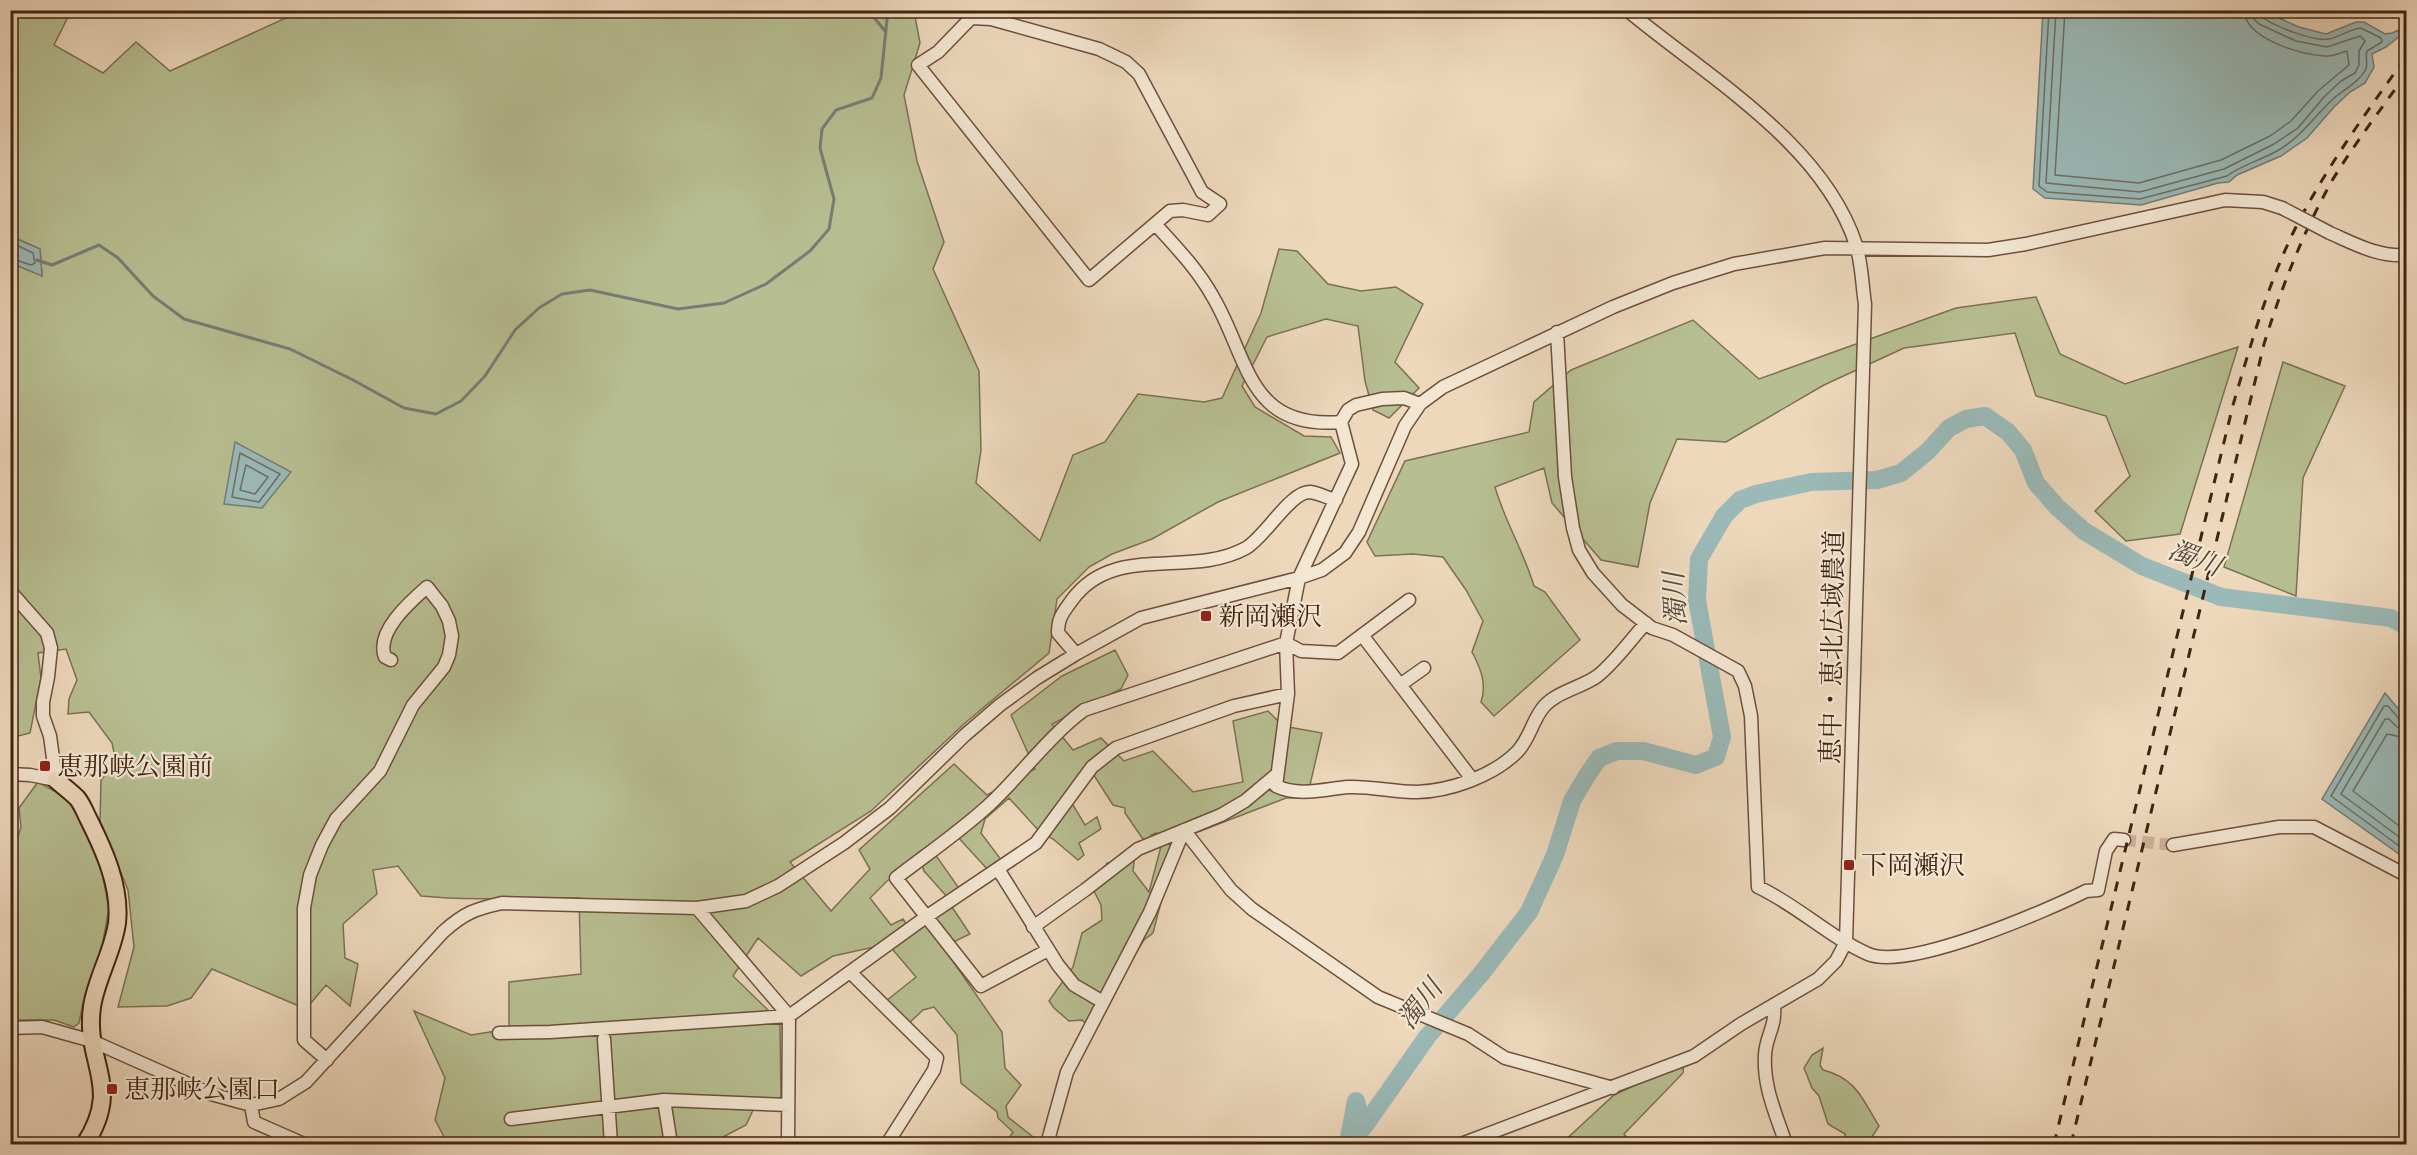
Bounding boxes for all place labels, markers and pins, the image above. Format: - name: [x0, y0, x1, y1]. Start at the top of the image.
- place label: 新岡瀬沢: [1218, 600, 1322, 637]
- marker: 新岡瀬沢: [1199, 609, 1213, 623]
- place label: 恵那峡公園前: [57, 750, 213, 787]
- marker: 恵那峡公園前: [38, 759, 52, 773]
- place label: 下岡瀬沢: [1861, 849, 1965, 886]
- marker: 下岡瀬沢: [1842, 858, 1856, 872]
- place label: 恵那峡公園口: [124, 1073, 280, 1110]
- marker: 恵那峡公園口: [105, 1082, 119, 1096]

